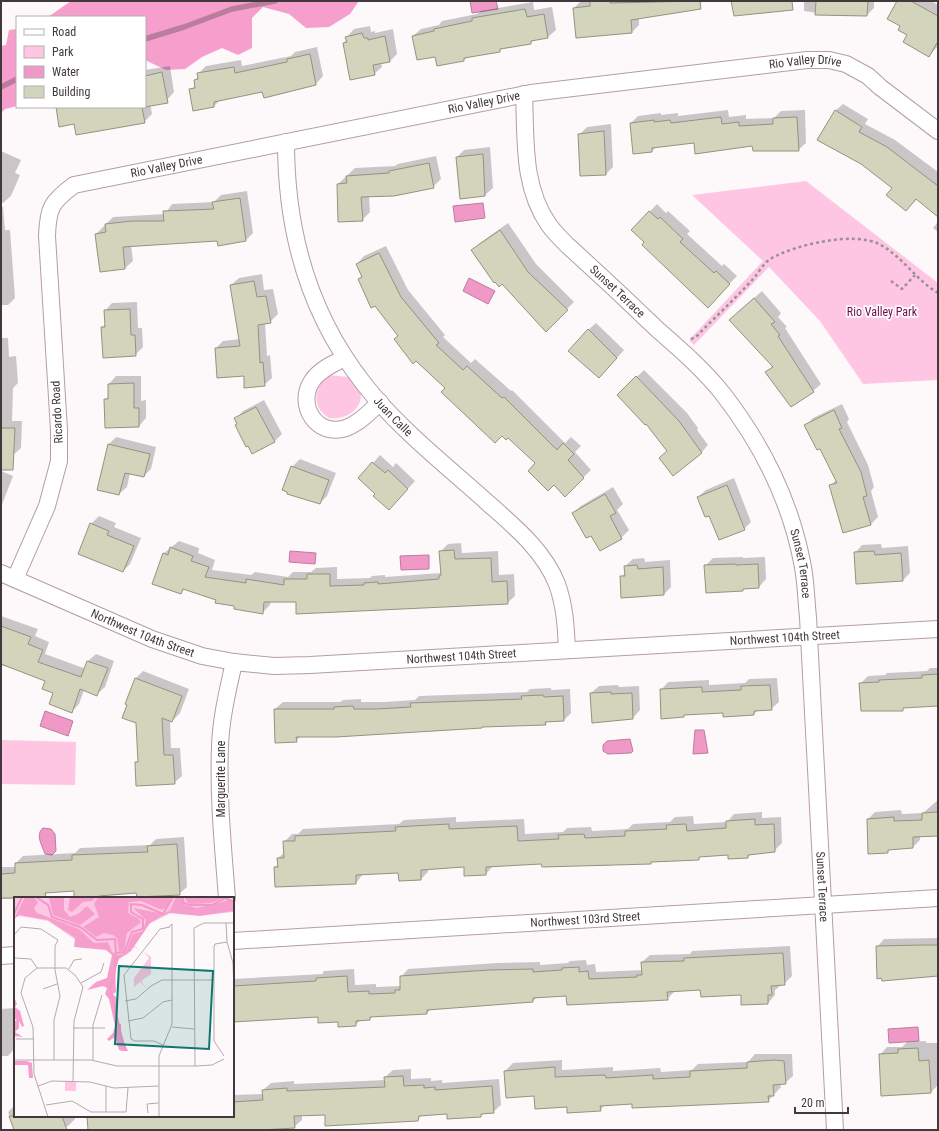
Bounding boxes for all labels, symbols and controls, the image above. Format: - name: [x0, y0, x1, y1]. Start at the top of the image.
- legend: [16, 16, 146, 108]
- text: Road: [52, 25, 76, 39]
- text: Park: [52, 45, 74, 59]
- street label: Rio Valley Drive: [768, 53, 843, 72]
- text: Water: [52, 65, 80, 79]
- text: Building: [52, 85, 90, 99]
- street label: Rio Valley Drive: [447, 88, 522, 117]
- street label: Rio Valley Drive: [129, 152, 204, 180]
- street label: Sunset Terrace: [587, 262, 648, 321]
- park label: Rio Valley Park: [847, 305, 918, 319]
- street label: Ricardo Road: [48, 380, 66, 444]
- street label: Juan Calle: [371, 394, 416, 440]
- street label: Sunset Terrace: [787, 527, 813, 599]
- street label: Northwest 104th Street: [89, 606, 197, 660]
- street label: Northwest 104th Street: [729, 628, 841, 648]
- street label: Northwest 104th Street: [406, 646, 517, 666]
- street label: Marguerite Lane: [214, 740, 228, 817]
- street label: Sunset Terrace: [813, 851, 831, 923]
- inset map: [14, 897, 234, 1117]
- street label: Northwest 103rd Street: [530, 909, 641, 930]
- scale bar: [795, 1089, 848, 1115]
- text: 20 m: [801, 1096, 825, 1110]

